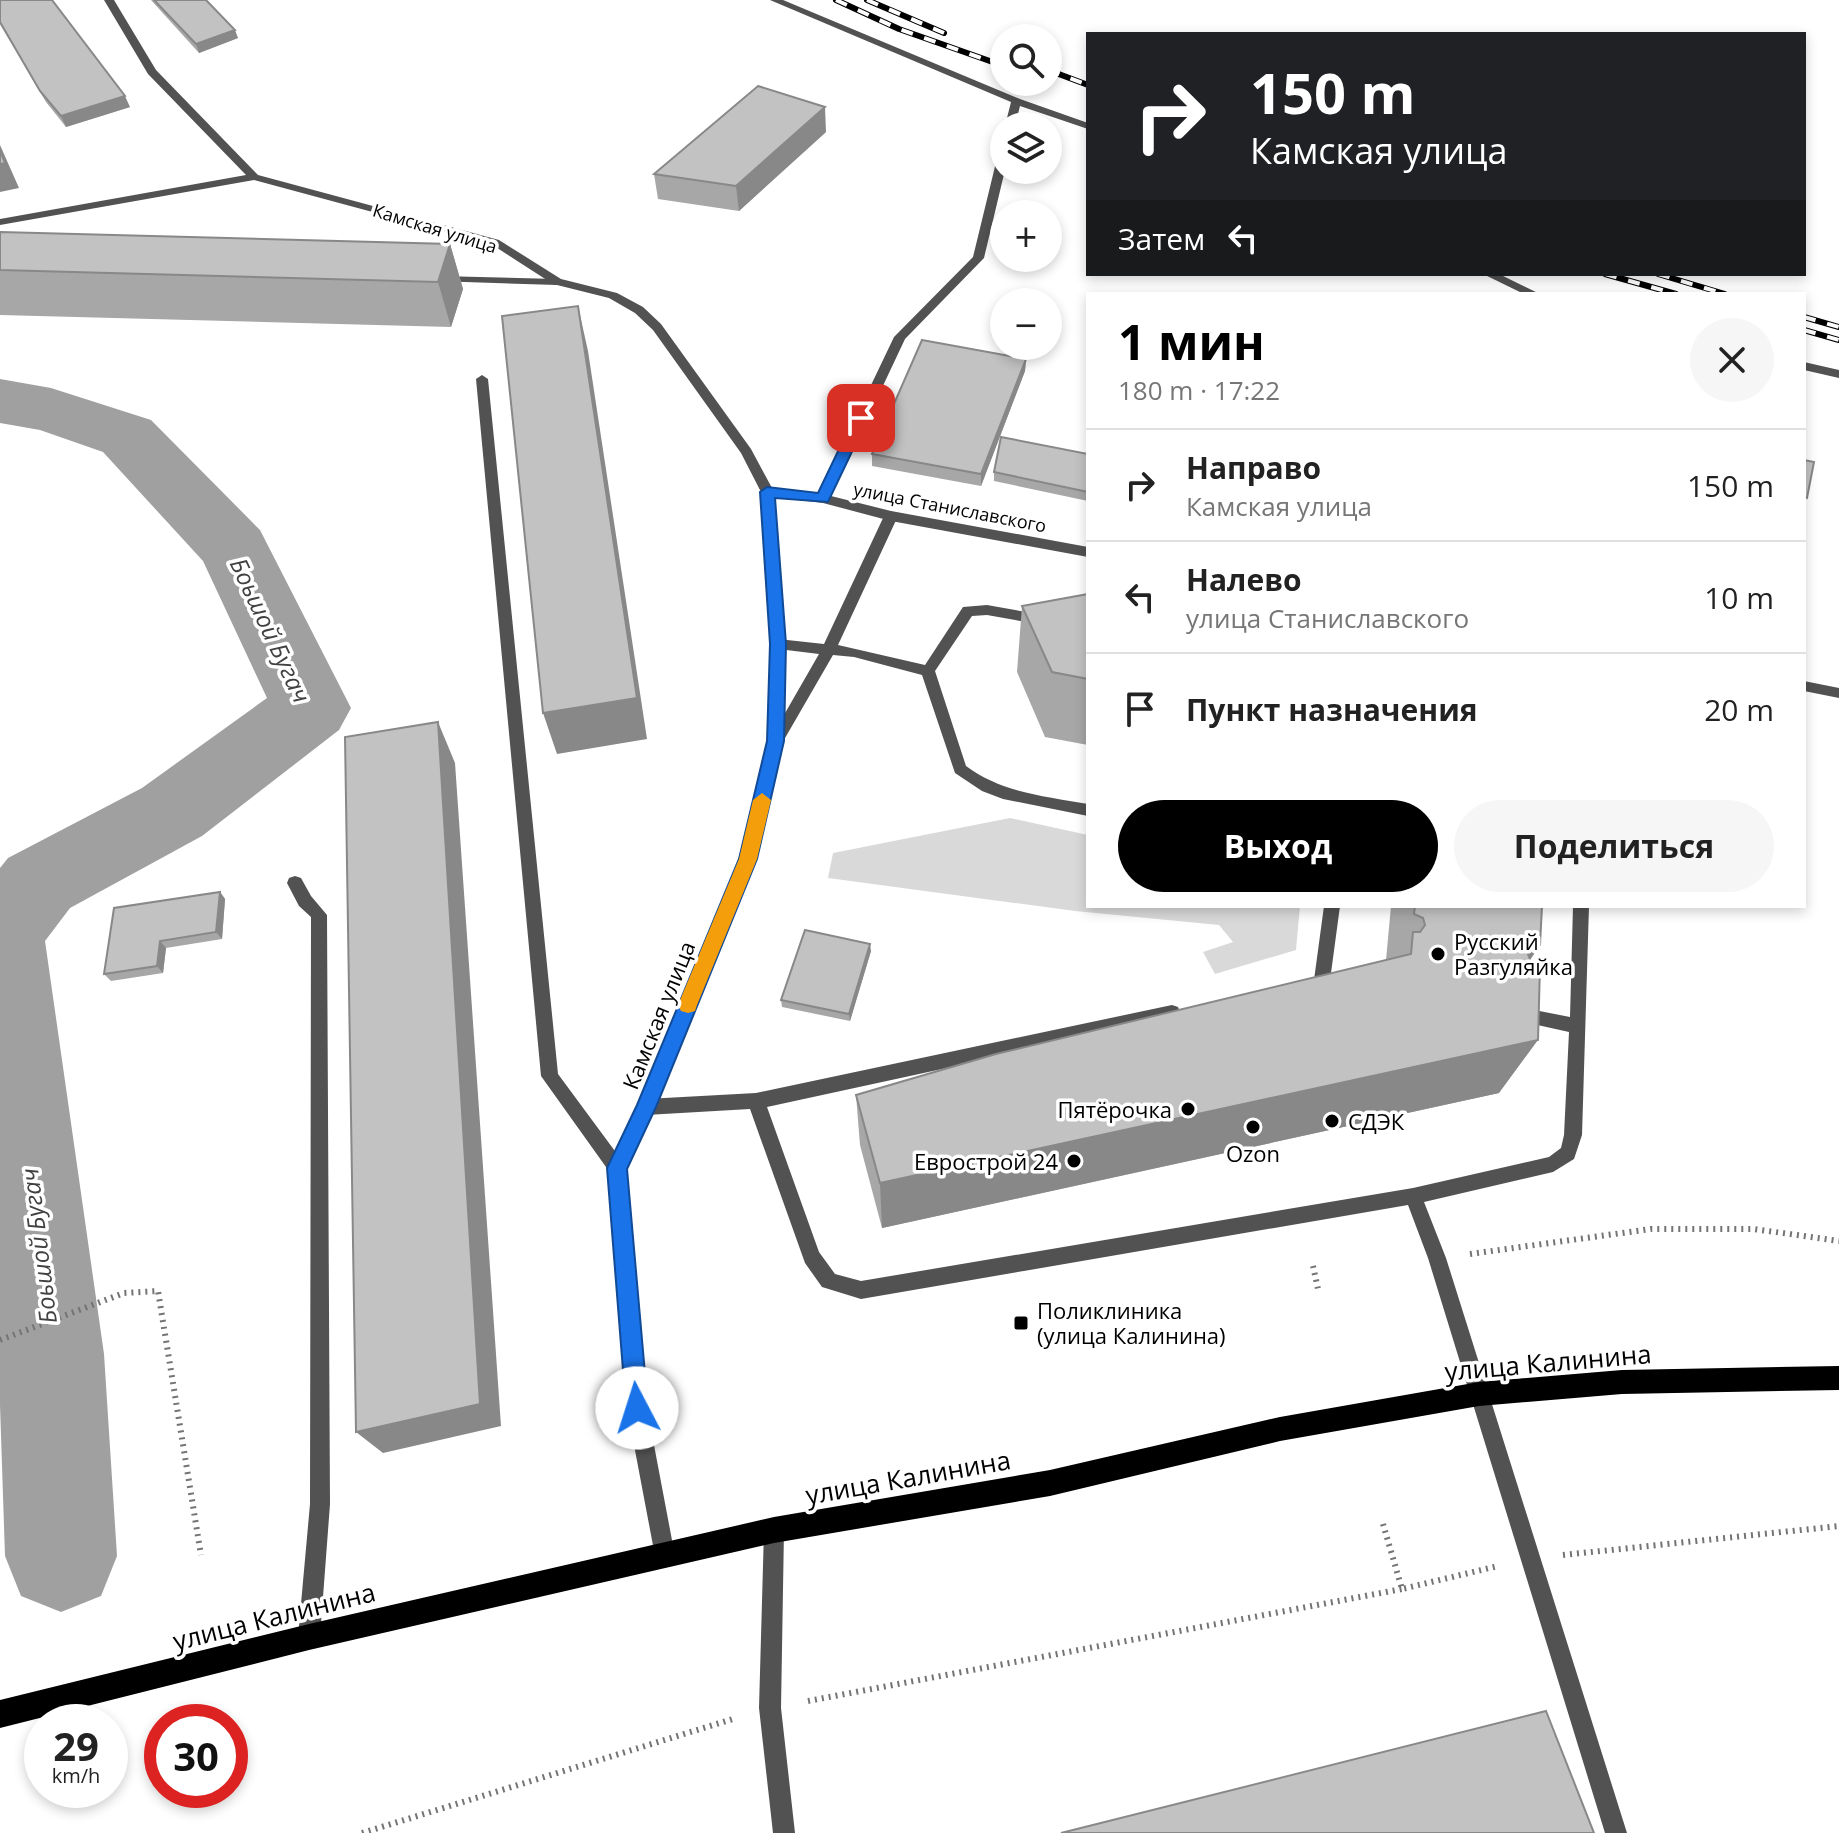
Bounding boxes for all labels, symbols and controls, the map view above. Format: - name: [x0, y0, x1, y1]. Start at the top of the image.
- map controls: [990, 24, 1062, 360]
- button: search: [990, 24, 1062, 96]
- text: 150 m: [1250, 54, 1416, 130]
- icon: right: [1118, 64, 1222, 168]
- button: layers: [990, 112, 1062, 184]
- text: Камская улица: [1250, 126, 1508, 175]
- street label: Камская улица: [370, 198, 500, 258]
- button: +: [990, 200, 1062, 272]
- icon: left: [1221, 216, 1265, 260]
- text: Затем: [1118, 218, 1205, 259]
- button: −: [990, 288, 1062, 360]
- text: 1 мин: [1118, 309, 1265, 374]
- button: close: [1690, 318, 1774, 402]
- text: 180 m · 17:22: [1118, 372, 1280, 408]
- pin: [827, 384, 895, 452]
- icon: arrive: [839, 396, 883, 440]
- text: Направо: [1186, 447, 1321, 488]
- icon: right: [1118, 463, 1162, 507]
- text: 150 m: [1687, 465, 1774, 506]
- street label: улица Станиславского: [852, 477, 1048, 537]
- text: Камская улица: [1186, 488, 1372, 524]
- water label: Боьшой Бугач: [223, 552, 319, 708]
- text: Налево: [1186, 559, 1302, 600]
- icon: left: [1118, 575, 1162, 619]
- text: 10 m: [1704, 577, 1774, 618]
- text: улица Станиславского: [1186, 600, 1469, 636]
- icon: arrive: [1118, 687, 1162, 731]
- text: Пункт назначения: [1186, 689, 1478, 730]
- text: 20 m: [1704, 689, 1774, 730]
- button: Выход: [1118, 800, 1438, 892]
- button: Поделиться: [1454, 800, 1774, 892]
- place label: Русский Разгуляйка: [1454, 926, 1573, 981]
- street label: Камская улица: [615, 936, 701, 1094]
- marker: Русский Разгуляйка: [1429, 945, 1447, 963]
- place label: Пятёрочка: [1057, 1094, 1172, 1124]
- marker: Пятёрочка: [1179, 1100, 1197, 1118]
- place label: СДЭК: [1348, 1106, 1405, 1136]
- marker: СДЭК: [1323, 1112, 1341, 1130]
- marker: Ozon: [1244, 1118, 1262, 1136]
- place label: Ozon: [1226, 1138, 1280, 1168]
- place label: Еврострой 24: [914, 1146, 1058, 1176]
- marker: Еврострой 24: [1065, 1152, 1083, 1170]
- water label: Боьшой Бугач: [12, 1166, 64, 1326]
- place label: Поликлиника (улица Калинина): [1037, 1295, 1226, 1350]
- marker: Поликлиника (улица Калинина): [1012, 1314, 1030, 1332]
- street label: улица Калинина: [1443, 1335, 1653, 1389]
- position arrow: [595, 1366, 679, 1450]
- street label: улица Калинина: [803, 1441, 1013, 1513]
- street label: улица Калинина: [169, 1573, 379, 1659]
- speed limit sign: 30: [144, 1704, 248, 1808]
- text: 29: [53, 1718, 99, 1773]
- text: km/h: [52, 1762, 100, 1789]

